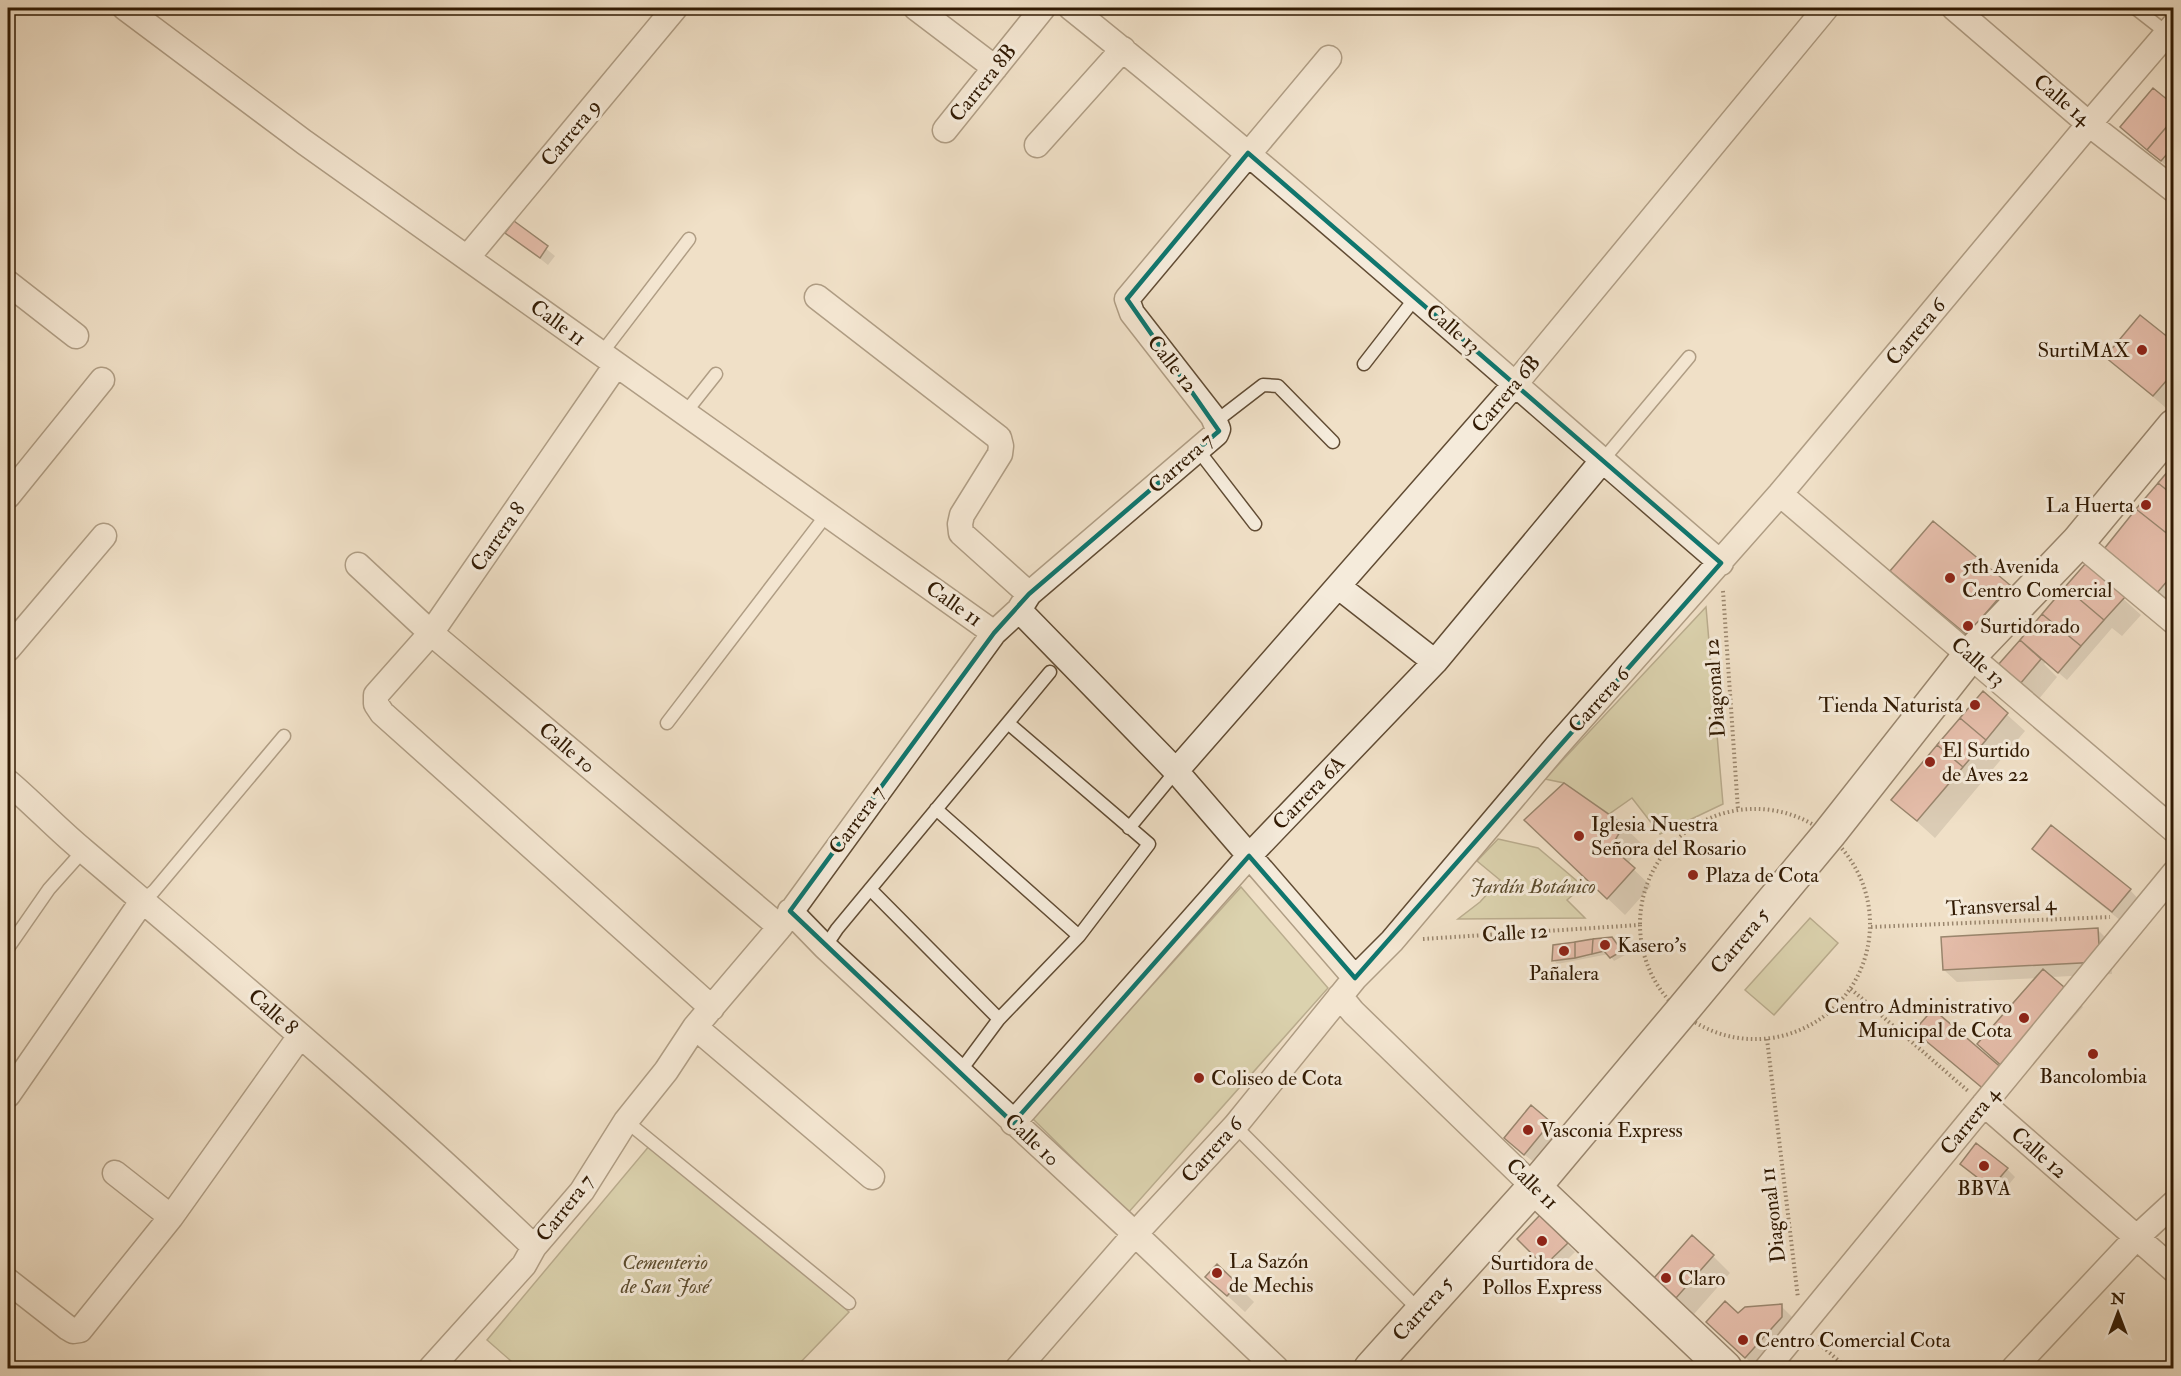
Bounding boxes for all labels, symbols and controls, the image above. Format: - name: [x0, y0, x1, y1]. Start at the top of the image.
- street label: Carrera 8B: [943, 38, 1023, 128]
- street label: Calle 14: [2028, 68, 2097, 133]
- street label: Carrera 9: [535, 94, 607, 172]
- street label: Carrera 6: [1880, 292, 1953, 371]
- street label: Calle 11: [525, 294, 591, 352]
- street label: Calle 13: [1420, 298, 1486, 360]
- street label: Calle 12: [1141, 330, 1203, 398]
- place label: SurtiMAX: [2037, 337, 2130, 364]
- marker: SurtiMAX: [2135, 343, 2149, 357]
- street label: Carrera 6B: [1466, 350, 1546, 438]
- street label: Carrera 7: [1143, 426, 1220, 499]
- place label: La Huerta: [2046, 492, 2134, 519]
- street label: Carrera 8: [464, 497, 532, 577]
- marker: La Huerta: [2139, 498, 2153, 512]
- place label: 5th Avenida Centro Comercial: [1962, 553, 2113, 604]
- marker: 5th Avenida Centro Comercial: [1943, 571, 1957, 585]
- street label: Calle 11: [921, 575, 987, 633]
- place label: Surtidorado: [1980, 613, 2080, 640]
- marker: Surtidorado: [1961, 619, 1975, 633]
- street label: Calle 13: [1945, 631, 2011, 693]
- street label: Diagonal 12: [1698, 638, 1732, 738]
- street label: Carrera 6: [1562, 660, 1637, 739]
- place label: Tienda Naturista: [1819, 692, 1963, 719]
- marker: Tienda Naturista: [1968, 698, 1982, 712]
- street label: Calle 10: [533, 716, 601, 780]
- place label: El Surtido de Aves 22: [1942, 737, 2030, 788]
- street label: Carrera 6A: [1267, 750, 1351, 836]
- marker: El Surtido de Aves 22: [1923, 755, 1937, 769]
- street label: Carrera 7: [823, 780, 891, 860]
- place label: Iglesia Nuestra Señora del Rosario: [1591, 811, 1746, 862]
- marker: Iglesia Nuestra Señora del Rosario: [1572, 829, 1586, 843]
- place label: Plaza de Cota: [1705, 862, 1819, 889]
- marker: Plaza de Cota: [1686, 868, 1700, 882]
- park label: Jardín Botánico: [1470, 873, 1596, 900]
- street label: Transversal 4: [1945, 890, 2058, 922]
- street label: Carrera 5: [1704, 902, 1776, 980]
- street label: Calle 12: [1481, 917, 1549, 949]
- place label: Kasero's: [1617, 932, 1686, 959]
- marker: Kasero's: [1598, 938, 1612, 952]
- marker: Pañalera: [1557, 944, 1571, 958]
- place label: Pañalera: [1529, 960, 1600, 987]
- street label: Calle 8: [242, 983, 304, 1041]
- place label: Centro Administrativo Municipal de Cota: [1824, 993, 2012, 1044]
- marker: Centro Administrativo Municipal de Cota: [2017, 1011, 2031, 1025]
- marker: Bancolombia: [2086, 1047, 2100, 1061]
- place label: Bancolombia: [2039, 1063, 2147, 1090]
- place label: Coliseo de Cota: [1211, 1065, 1343, 1092]
- marker: Coliseo de Cota: [1192, 1071, 1206, 1085]
- street label: Carrera 4: [1934, 1080, 2007, 1161]
- street label: Calle 10: [999, 1108, 1065, 1172]
- street label: Carrera 6: [1175, 1110, 1250, 1189]
- place label: Vasconia Express: [1540, 1117, 1683, 1144]
- street label: Calle 12: [2005, 1121, 2073, 1185]
- marker: Vasconia Express: [1521, 1123, 1535, 1137]
- street label: Calle 11: [1500, 1152, 1564, 1216]
- marker: BBVA: [1977, 1159, 1991, 1173]
- street label: Diagonal 11: [1754, 1166, 1792, 1264]
- street label: Carrera 7: [530, 1168, 600, 1247]
- place label: BBVA: [1957, 1175, 2011, 1202]
- marker: Surtidora de Pollos Express: [1535, 1234, 1549, 1248]
- place label: La Sazón de Mechis: [1229, 1248, 1314, 1299]
- park label: Cementerio de San José: [620, 1249, 712, 1300]
- place label: Surtidora de Pollos Express: [1482, 1250, 1602, 1301]
- place label: Claro: [1678, 1265, 1725, 1292]
- marker: La Sazón de Mechis: [1210, 1266, 1224, 1280]
- street label: Carrera 5: [1387, 1270, 1460, 1347]
- marker: Claro: [1659, 1271, 1673, 1285]
- north arrow: [2088, 1283, 2148, 1343]
- text: N: [2110, 1289, 2126, 1309]
- place label: Centro Comercial Cota: [1755, 1327, 1951, 1354]
- marker: Centro Comercial Cota: [1736, 1333, 1750, 1347]

